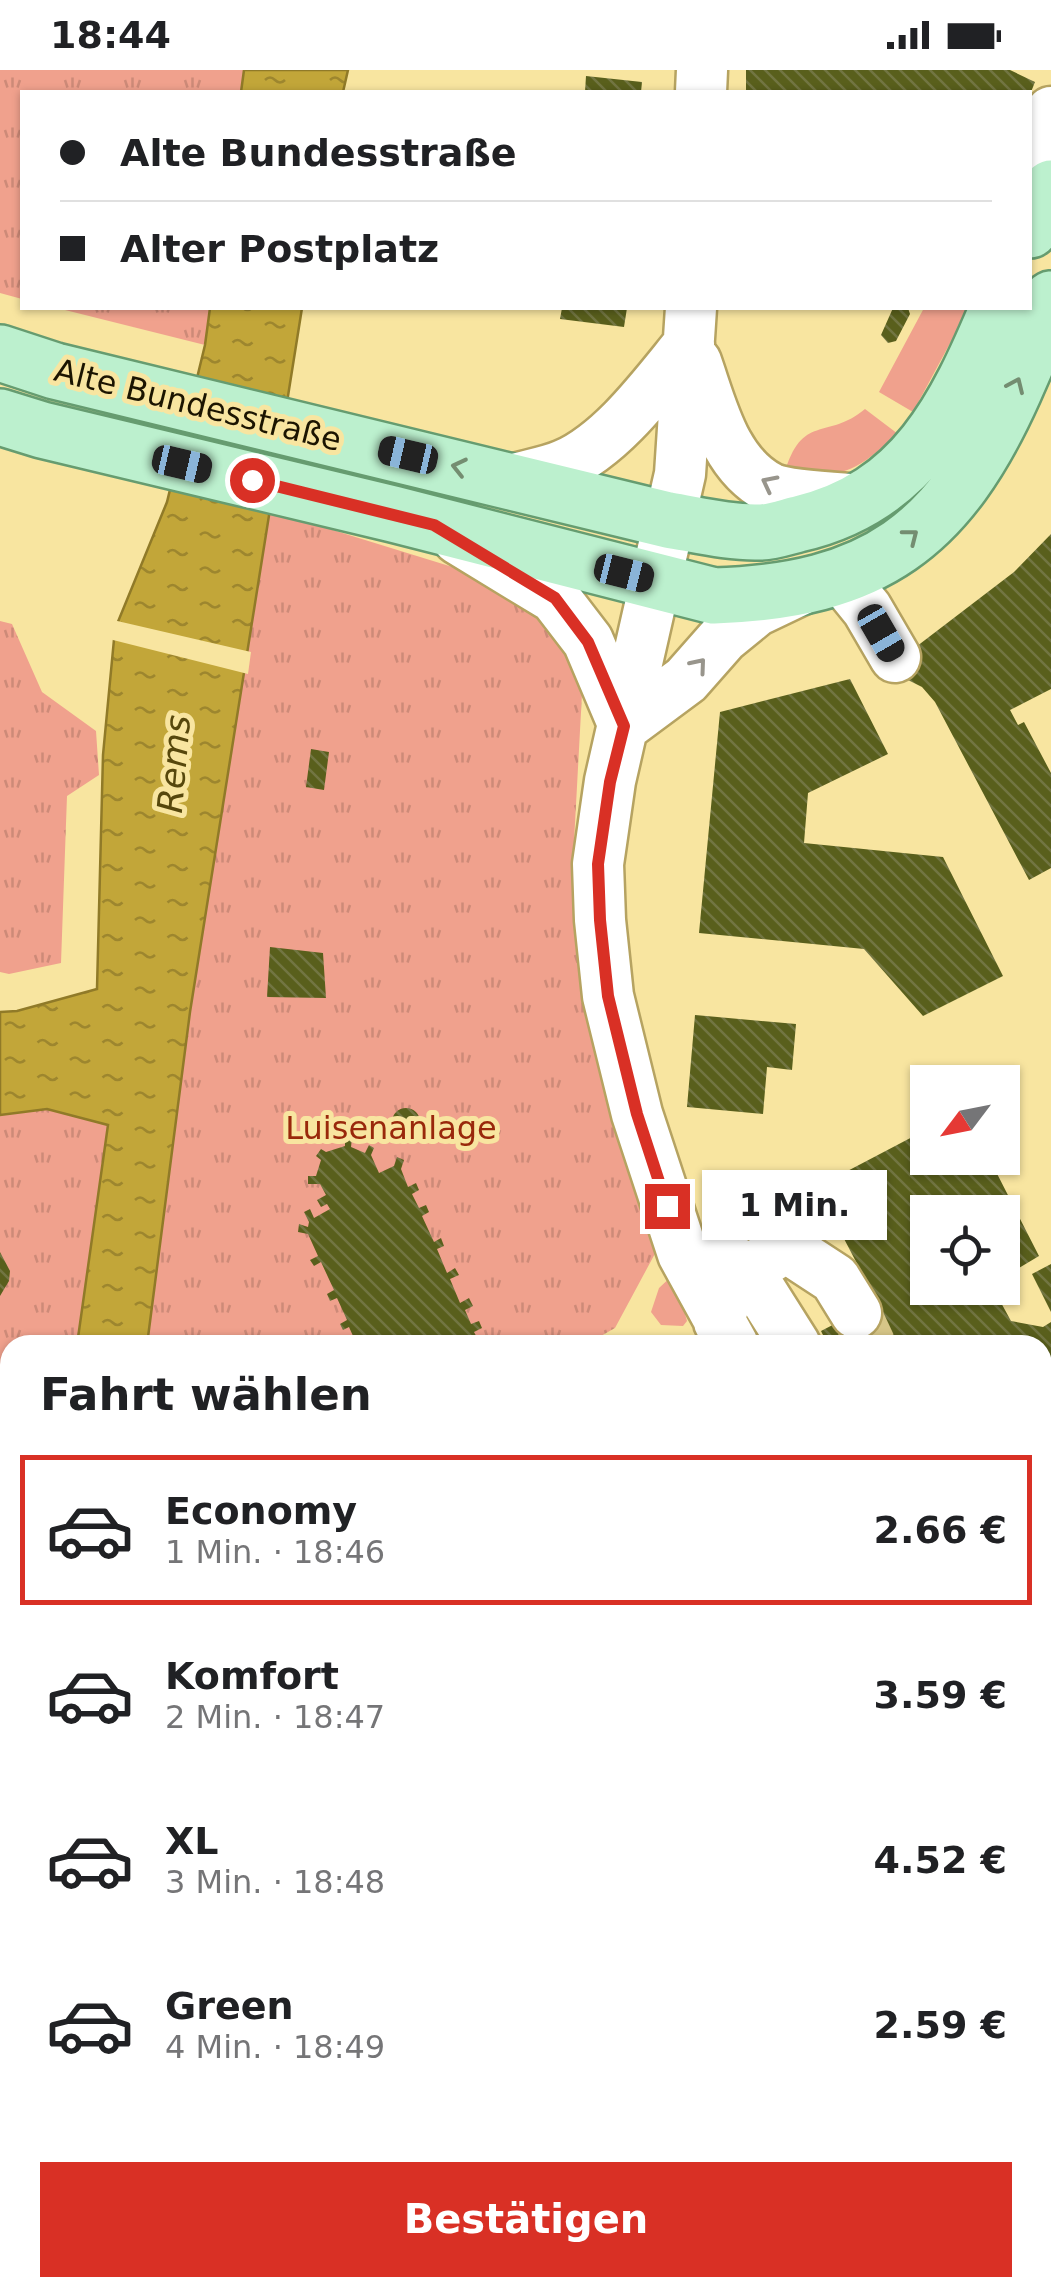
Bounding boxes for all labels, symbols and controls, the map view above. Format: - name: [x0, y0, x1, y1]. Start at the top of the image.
- text: 18:44: [50, 13, 171, 57]
- text: Alte Bundesstraße: [120, 131, 517, 175]
- text: Alter Postplatz: [120, 227, 439, 271]
- street label: Alte Bundesstraße: [51, 351, 345, 459]
- one-way arrow: [1004, 377, 1024, 395]
- car: [375, 434, 441, 476]
- car: [149, 443, 215, 485]
- route start: [230, 458, 275, 503]
- one-way arrow: [451, 458, 468, 479]
- one-way arrow: [762, 476, 780, 496]
- one-way arrow: [900, 530, 918, 547]
- car: [591, 551, 657, 595]
- car: [853, 600, 909, 666]
- one-way arrow: [688, 658, 706, 676]
- water label: Rems: [150, 713, 198, 815]
- north arrow: [910, 1065, 1020, 1175]
- map controls: [910, 1065, 1020, 1305]
- park label: Luisenanlage: [285, 1109, 497, 1147]
- callout: 1 Min.: [702, 1171, 887, 1241]
- route end: [645, 1184, 690, 1229]
- text: 1 Min.: [739, 1186, 850, 1224]
- button: locate: [910, 1195, 1020, 1305]
- text: Fahrt wählen: [40, 1368, 372, 1421]
- icon: car: [45, 1485, 135, 1575]
- text: Economy: [165, 1489, 357, 1533]
- text: 2.66 €: [874, 1508, 1007, 1552]
- text: 1 Min. · 18:46: [165, 1533, 385, 1571]
- icon: car: [45, 1650, 135, 1740]
- text: Komfort: [165, 1654, 339, 1698]
- text: 3.59 €: [874, 1673, 1007, 1717]
- text: 2 Min. · 18:47: [165, 1698, 385, 1736]
- icon: car: [45, 1815, 135, 1905]
- text: XL: [165, 1819, 219, 1863]
- text: 4.52 €: [874, 1838, 1007, 1882]
- text: 3 Min. · 18:48: [165, 1863, 385, 1901]
- icon: car: [45, 1980, 135, 2070]
- text: Green: [165, 1984, 294, 2028]
- text: 2.59 €: [874, 2003, 1007, 2047]
- text: 4 Min. · 18:49: [165, 2028, 385, 2066]
- button: Bestätigen: [40, 2162, 1012, 2277]

